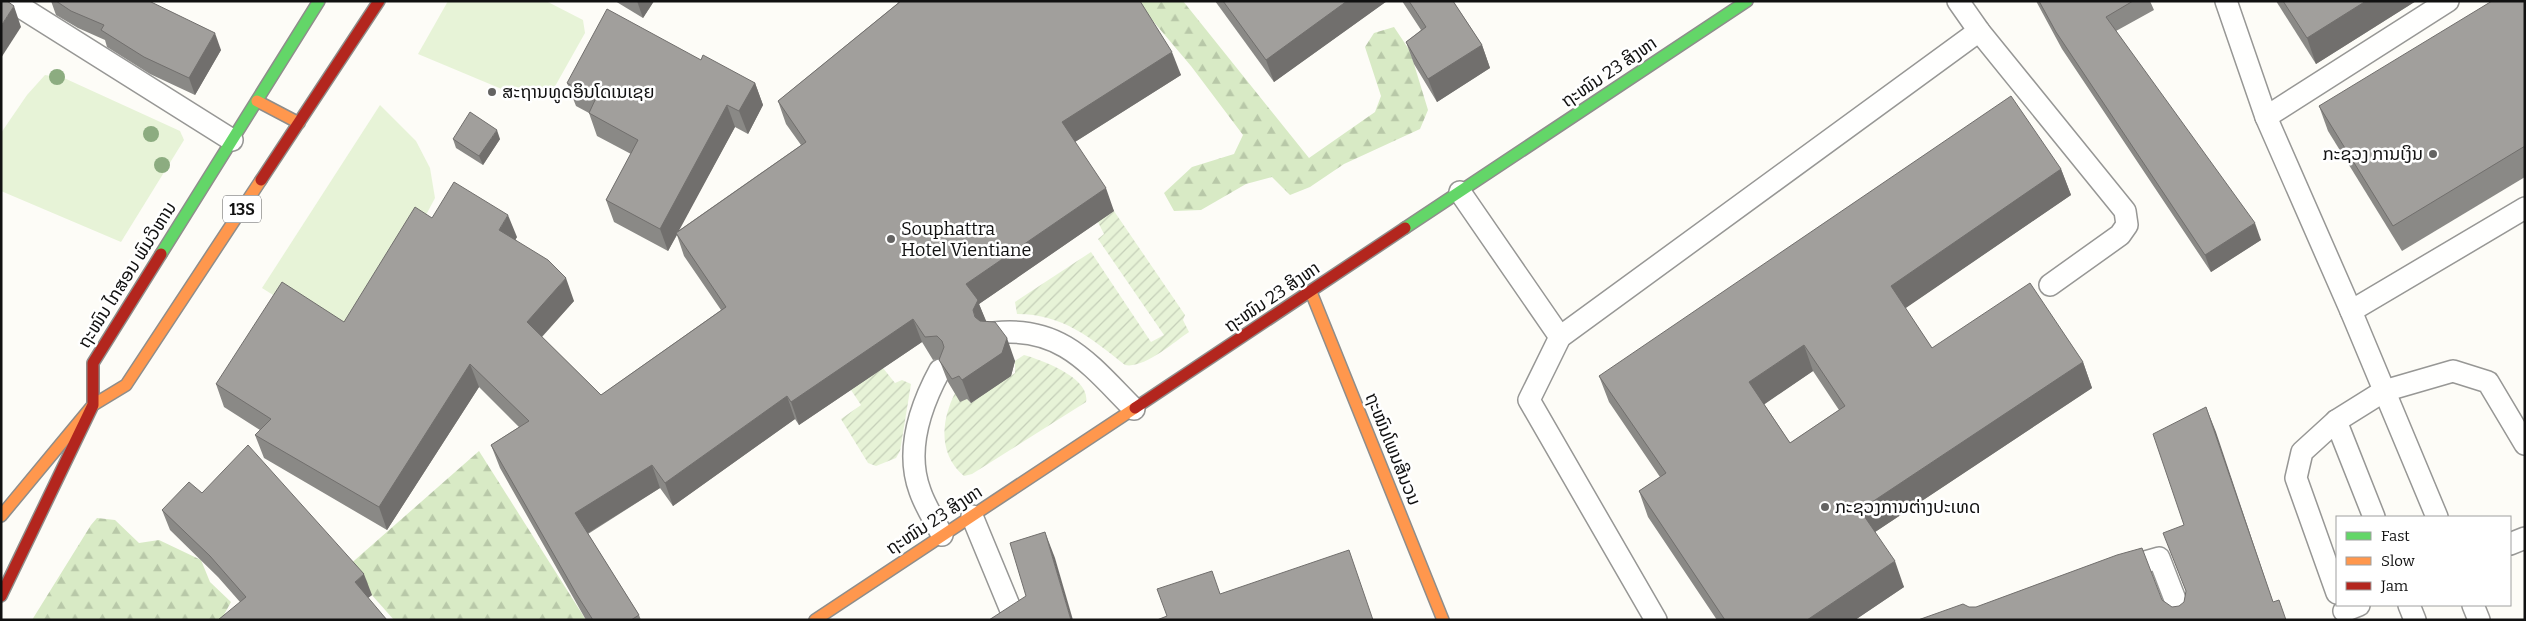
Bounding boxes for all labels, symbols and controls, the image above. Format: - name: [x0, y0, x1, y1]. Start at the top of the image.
- street label: ຖະໜົນ 23 ສິງຫາ: [1557, 32, 1661, 112]
- place label: ສະຖານທູດອິນໂດເນເຊຍ: [502, 81, 655, 104]
- marker: ສະຖານທູດອິນໂດເນເຊຍ: [486, 86, 498, 98]
- place label: ກະຊວງ ການເງິນ: [2323, 143, 2423, 165]
- marker: ກະຊວງ ການເງິນ: [2427, 148, 2439, 160]
- road number: 13S: [223, 195, 261, 222]
- street label: ຖະໜົນ ໄກສອນ ພົມວິຫານ: [73, 198, 181, 352]
- place label: Souphattra Hotel Vientiane: [901, 218, 1031, 261]
- marker: Souphattra Hotel Vientiane: [885, 233, 897, 245]
- street label: ຖະໜົນ 23 ສິງຫາ: [1220, 257, 1324, 337]
- street label: ຖະໜົນໂພນສີນວນ: [1360, 389, 1426, 509]
- street label: ຖະໜົນ 23 ສິງຫາ: [882, 481, 986, 559]
- place label: ກະຊວງການຕ່າງປະເທດ: [1835, 496, 1980, 518]
- marker: ກະຊວງການຕ່າງປະເທດ: [1819, 501, 1831, 513]
- legend: [2336, 516, 2511, 606]
- text: Fast: [2381, 527, 2410, 545]
- text: Slow: [2381, 552, 2416, 570]
- text: Jam: [2380, 577, 2409, 595]

